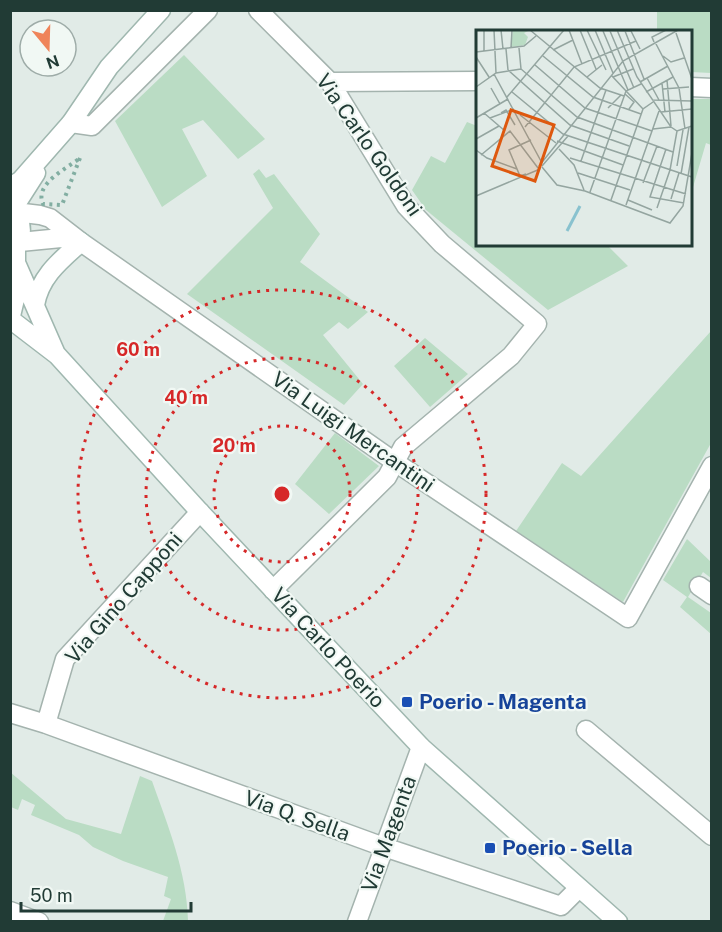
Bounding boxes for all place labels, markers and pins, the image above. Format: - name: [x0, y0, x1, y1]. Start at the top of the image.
- centre of rings: [272, 484, 292, 504]
- place label: Poerio - Magenta: [419, 689, 587, 714]
- marker: Poerio - Magenta: [400, 695, 414, 709]
- place label: Poerio - Sella: [502, 835, 633, 860]
- marker: Poerio - Sella: [483, 841, 497, 855]

